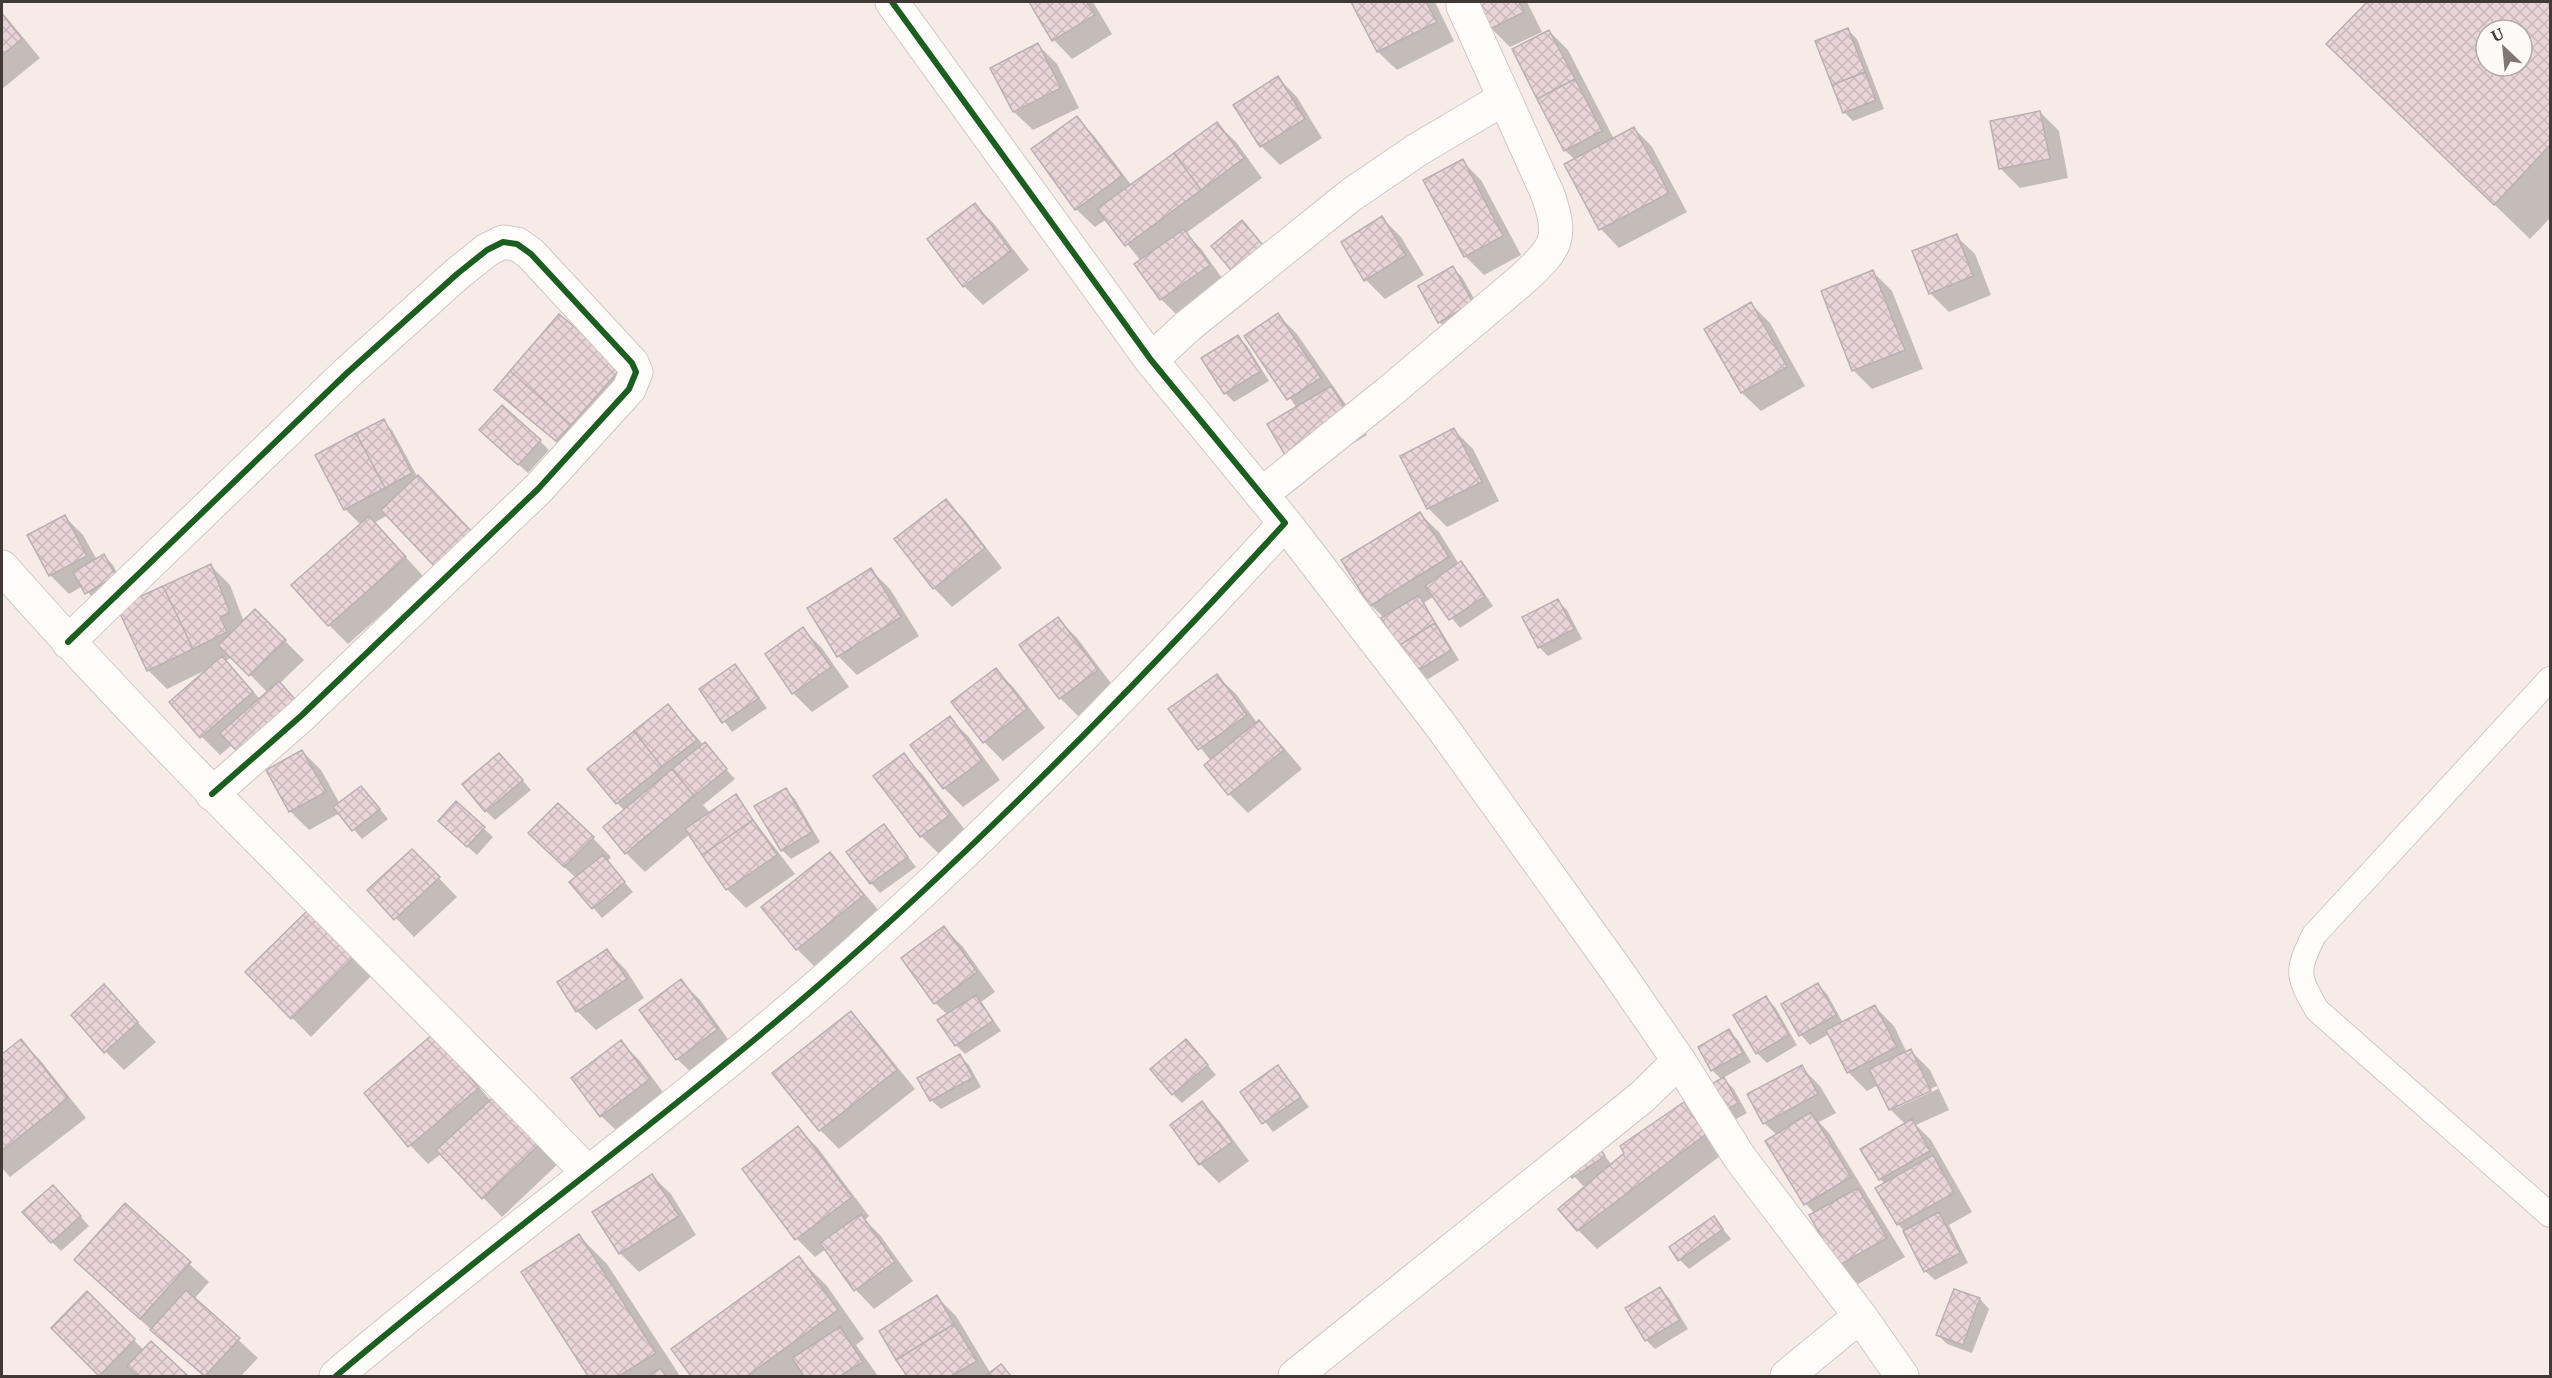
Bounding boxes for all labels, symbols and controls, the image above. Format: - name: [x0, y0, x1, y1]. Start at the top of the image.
- north arrow: [2474, 18, 2534, 78]
- text: U: [2487, 22, 2508, 47]

